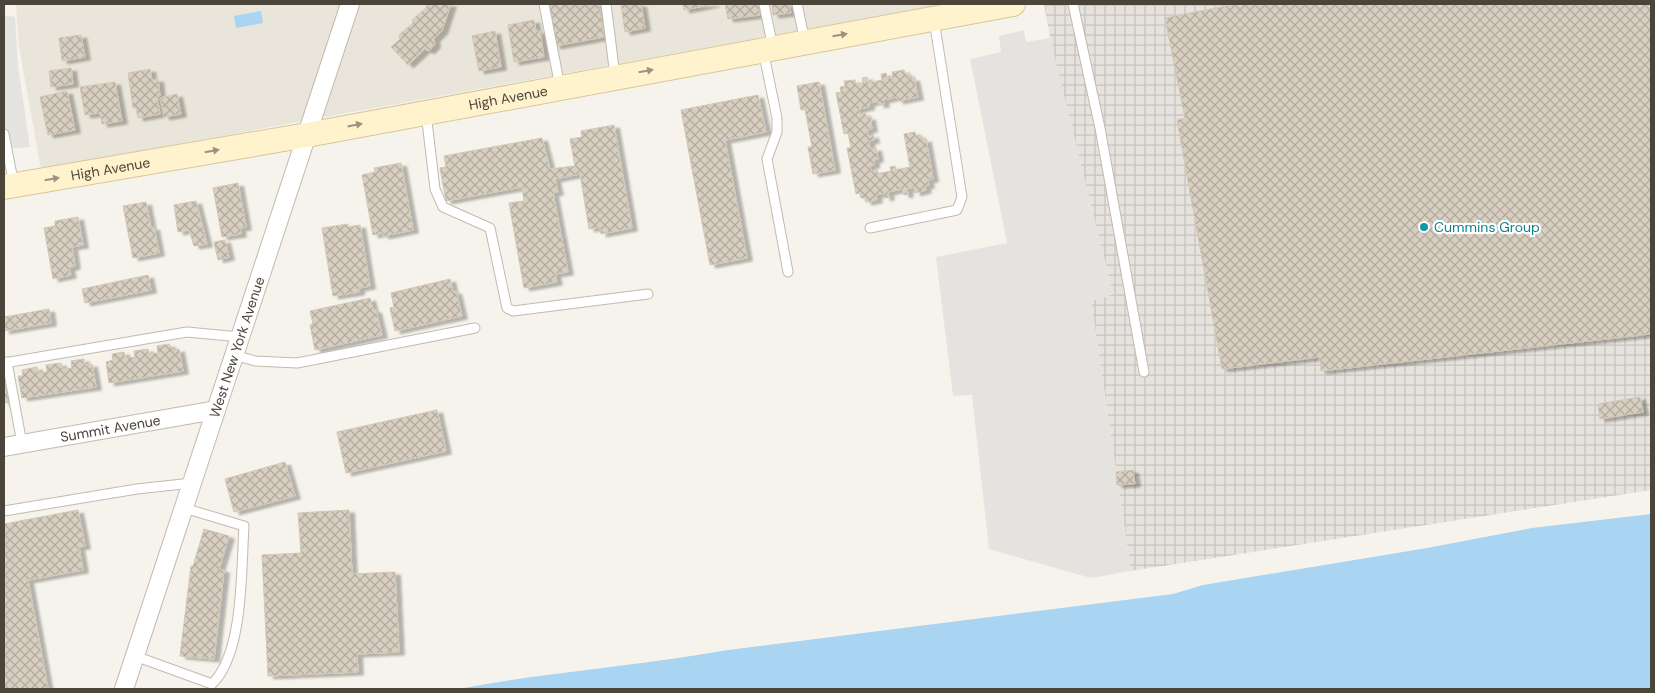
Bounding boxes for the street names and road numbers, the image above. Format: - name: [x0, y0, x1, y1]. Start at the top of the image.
- street label: High Avenue: [467, 82, 549, 114]
- street label: High Avenue: [69, 153, 152, 184]
- street label: West New York Avenue: [205, 274, 268, 420]
- street label: Summit Avenue: [59, 411, 162, 446]

